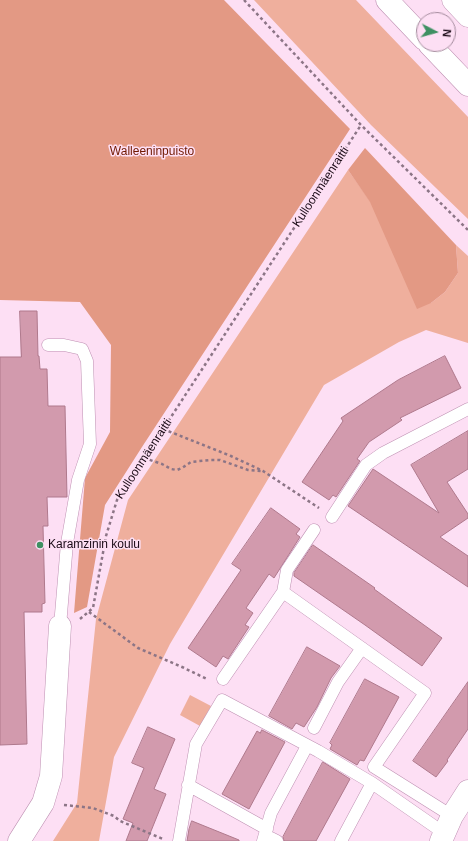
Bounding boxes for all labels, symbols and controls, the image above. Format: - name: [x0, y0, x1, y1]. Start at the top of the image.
- north arrow: [416, 12, 456, 52]
- text: N: [441, 29, 453, 38]
- street label: Kulloonmäenraitti: [290, 144, 352, 230]
- park label: Walleeninpuisto: [110, 145, 194, 159]
- street label: Kulloonmäenraitti: [113, 416, 175, 502]
- place label: Karamzinin koulu: [48, 538, 140, 552]
- marker: Karamzinin koulu: [35, 540, 45, 550]

